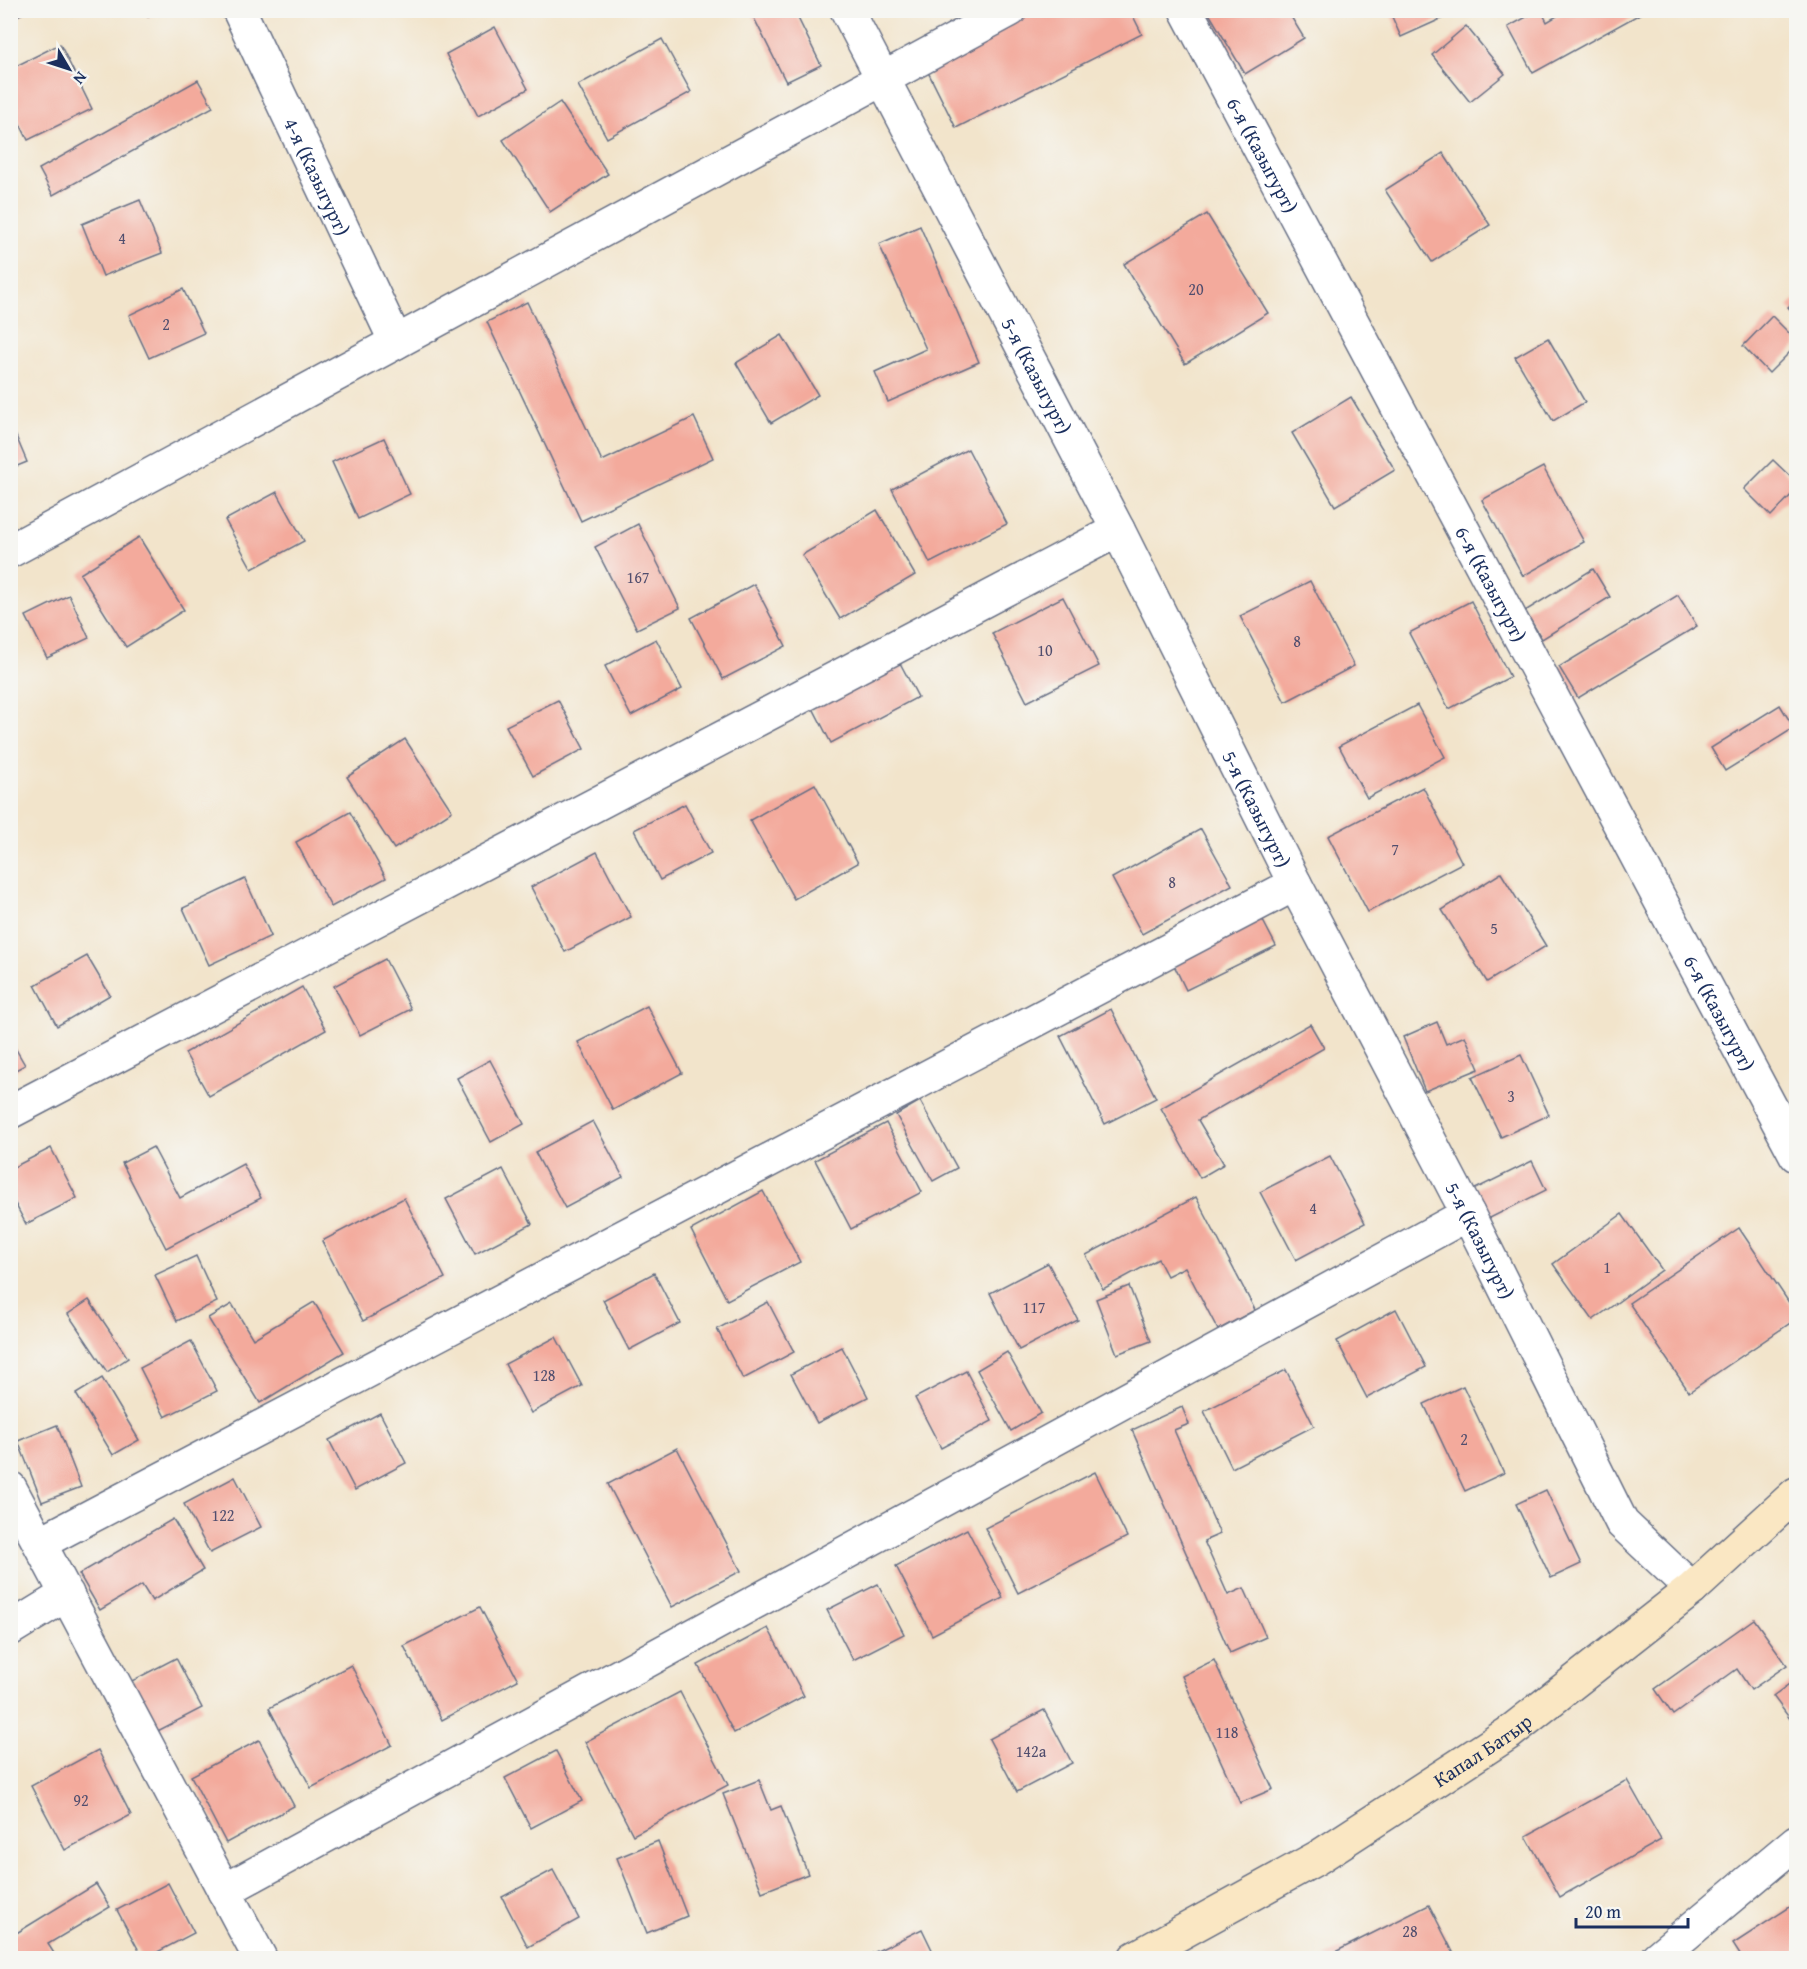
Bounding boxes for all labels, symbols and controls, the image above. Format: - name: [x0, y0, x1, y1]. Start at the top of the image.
- north arrow: [39, 39, 99, 99]
- text: N: [68, 67, 93, 90]
- street label: 6-я (Казыгурт): [1220, 92, 1306, 218]
- street label: 4-я (Казыгурт): [277, 112, 358, 240]
- house number: 4: [118, 226, 126, 250]
- house number: 20: [1188, 277, 1204, 301]
- house number: 2: [162, 312, 170, 336]
- street label: 5-я (Казыгурт): [995, 312, 1080, 439]
- street label: 6-я (Казыгурт): [1449, 521, 1534, 647]
- house number: 167: [626, 565, 650, 589]
- house number: 8: [1293, 629, 1301, 653]
- house number: 10: [1037, 638, 1053, 662]
- street label: 5-я (Казыгурт): [1216, 745, 1299, 872]
- house number: 7: [1391, 837, 1399, 861]
- house number: 8: [1168, 870, 1176, 894]
- house number: 5: [1490, 916, 1498, 940]
- street label: 6-я (Казыгурт): [1677, 949, 1763, 1076]
- house number: 3: [1507, 1084, 1515, 1108]
- street label: 5-я (Казыгурт): [1439, 1177, 1522, 1304]
- house number: 4: [1309, 1196, 1317, 1220]
- house number: 1: [1603, 1255, 1611, 1279]
- house number: 117: [1022, 1295, 1046, 1319]
- house number: 128: [532, 1363, 556, 1387]
- house number: 2: [1460, 1427, 1468, 1451]
- house number: 122: [211, 1503, 235, 1527]
- street label: Капал Батыр: [1427, 1706, 1538, 1793]
- house number: 118: [1215, 1720, 1239, 1744]
- house number: 142а: [1016, 1739, 1047, 1763]
- house number: 92: [73, 1788, 89, 1812]
- scale bar: [1576, 1891, 1688, 1929]
- text: 20 m: [1585, 1898, 1621, 1925]
- house number: 28: [1402, 1919, 1418, 1943]

